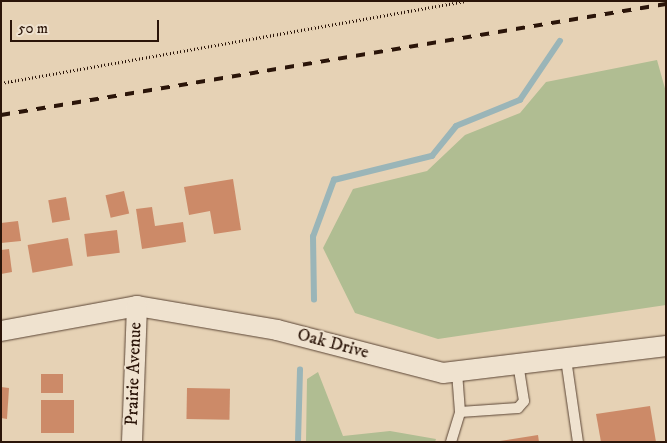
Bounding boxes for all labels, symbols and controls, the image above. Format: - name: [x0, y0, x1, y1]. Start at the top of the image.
- scale bar: [12, 10, 161, 42]
- text: 50 m: [18, 19, 48, 38]
- street label: Prairie Avenue: [121, 322, 147, 426]
- street label: Oak Drive: [295, 324, 371, 364]

